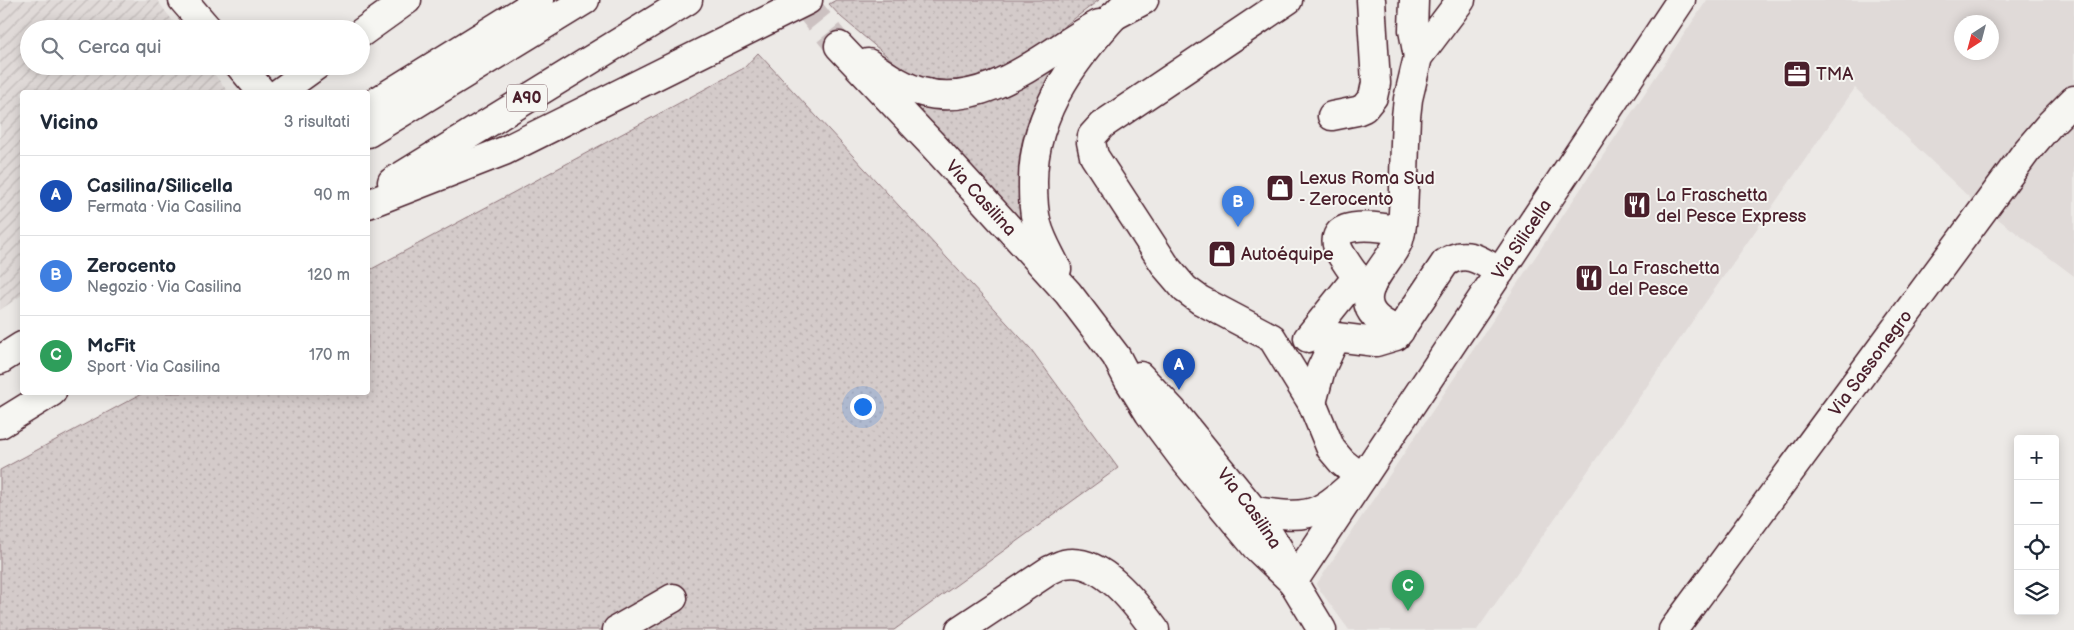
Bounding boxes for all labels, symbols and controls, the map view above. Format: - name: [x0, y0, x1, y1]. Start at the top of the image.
- north arrow: [1954, 15, 1999, 60]
- search box: [20, 20, 370, 75]
- icon: search: [38, 34, 66, 62]
- text: Cerca qui: [78, 36, 161, 59]
- office icon: TMA: [1782, 59, 1812, 89]
- place label: TMA: [1816, 64, 1853, 85]
- road number: A90: [507, 85, 547, 112]
- text: Vicino: [40, 110, 98, 135]
- text: 3 risultati: [284, 113, 350, 132]
- street label: Via Casilina: [941, 156, 1021, 240]
- place label: Lexus Roma Sud - Zerocento: [1299, 168, 1435, 210]
- shop icon: Lexus Roma Sud - Zerocento: [1265, 173, 1295, 203]
- text: Casilina/Silicella: [87, 175, 233, 198]
- place label: La Fraschetta del Pesce Express: [1656, 185, 1807, 227]
- text: A: [51, 186, 61, 205]
- text: 90 m: [314, 186, 350, 205]
- pin: B: [1222, 186, 1254, 227]
- restaurant icon: La Fraschetta del Pesce Express: [1622, 190, 1652, 220]
- street label: Via Silicella: [1487, 195, 1556, 283]
- text: Fermata · Via Casilina: [87, 198, 242, 217]
- shop icon: Autoéquipe: [1207, 239, 1237, 269]
- place label: Autoéquipe: [1241, 244, 1334, 265]
- text: Zerocento: [87, 255, 176, 278]
- place label: La Fraschetta del Pesce: [1608, 258, 1720, 300]
- restaurant icon: La Fraschetta del Pesce: [1574, 263, 1604, 293]
- text: B: [50, 266, 62, 285]
- text: 120 m: [307, 266, 350, 285]
- text: Negozio · Via Casilina: [87, 278, 242, 297]
- street label: Via Sassonegro: [1824, 306, 1916, 420]
- text: McFit: [87, 335, 136, 358]
- text: C: [50, 346, 62, 365]
- text: 170 m: [309, 346, 350, 365]
- pin: A: [1163, 349, 1195, 390]
- text: Sport · Via Casilina: [87, 358, 220, 377]
- your location: [850, 394, 876, 420]
- map controls: [2014, 435, 2059, 615]
- button: +: [2014, 435, 2059, 480]
- street label: Via Casilina: [1213, 464, 1286, 553]
- button: −: [2014, 480, 2059, 525]
- button: locate: [2014, 525, 2059, 570]
- pin: C: [1392, 570, 1424, 611]
- button: layers: [2014, 570, 2059, 615]

